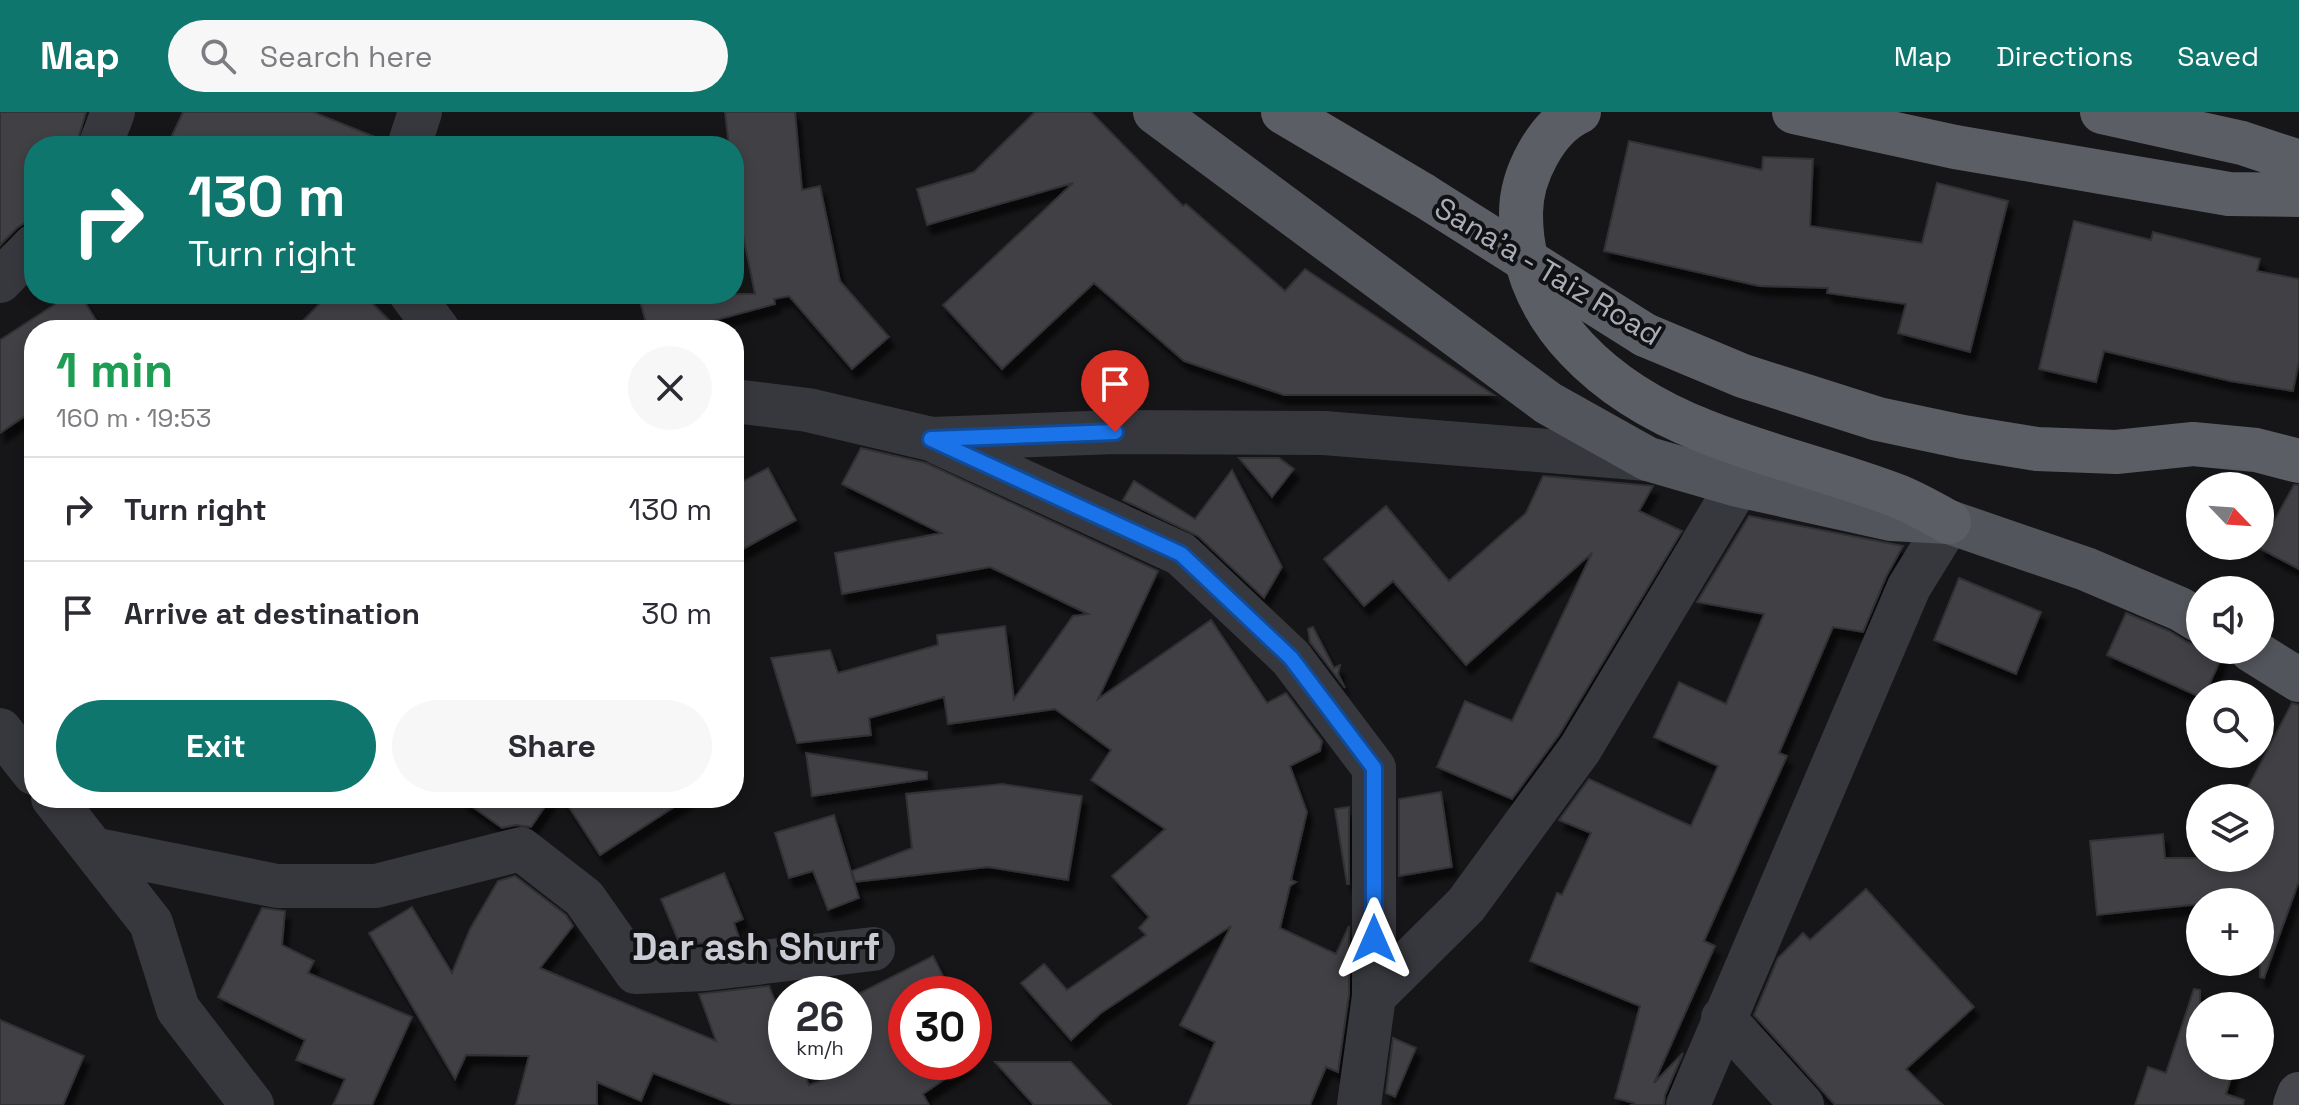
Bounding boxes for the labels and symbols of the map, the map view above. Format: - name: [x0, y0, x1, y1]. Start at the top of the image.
- street label: Sana'a - Taiz Road: [1427, 188, 1669, 354]
- pin: [1081, 350, 1149, 432]
- north arrow: [2186, 472, 2274, 560]
- position arrow: [1332, 897, 1416, 981]
- district label: Dar ash Shurf: [632, 923, 880, 971]
- speed limit sign: 30: [888, 976, 992, 1080]

